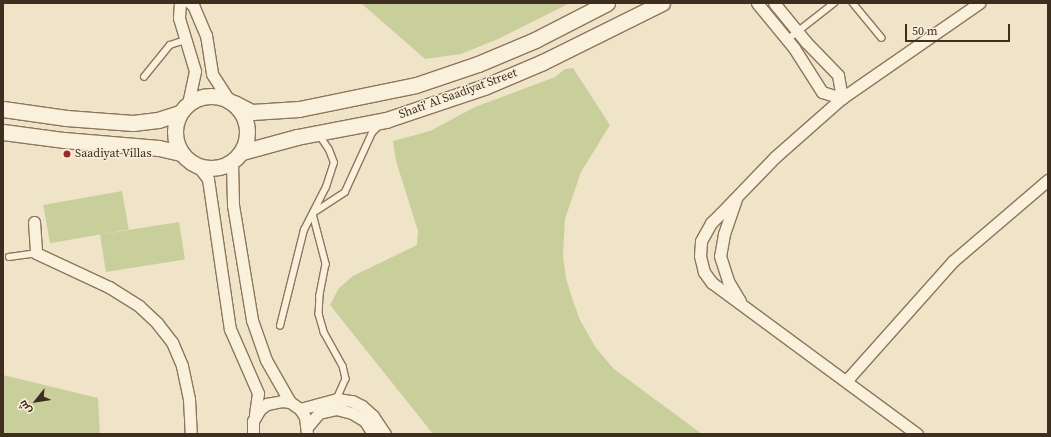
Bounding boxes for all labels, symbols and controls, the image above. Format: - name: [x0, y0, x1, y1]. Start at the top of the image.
- scale bar: [907, 16, 1012, 42]
- text: 50 m: [912, 23, 938, 39]
- street label: Shati' Al Saadiyat Street: [397, 66, 519, 122]
- place label: Saadiyat Villas: [75, 147, 152, 161]
- marker: Saadiyat Villas: [62, 149, 72, 159]
- north arrow: [16, 381, 56, 421]
- text: ش: [15, 397, 35, 417]

